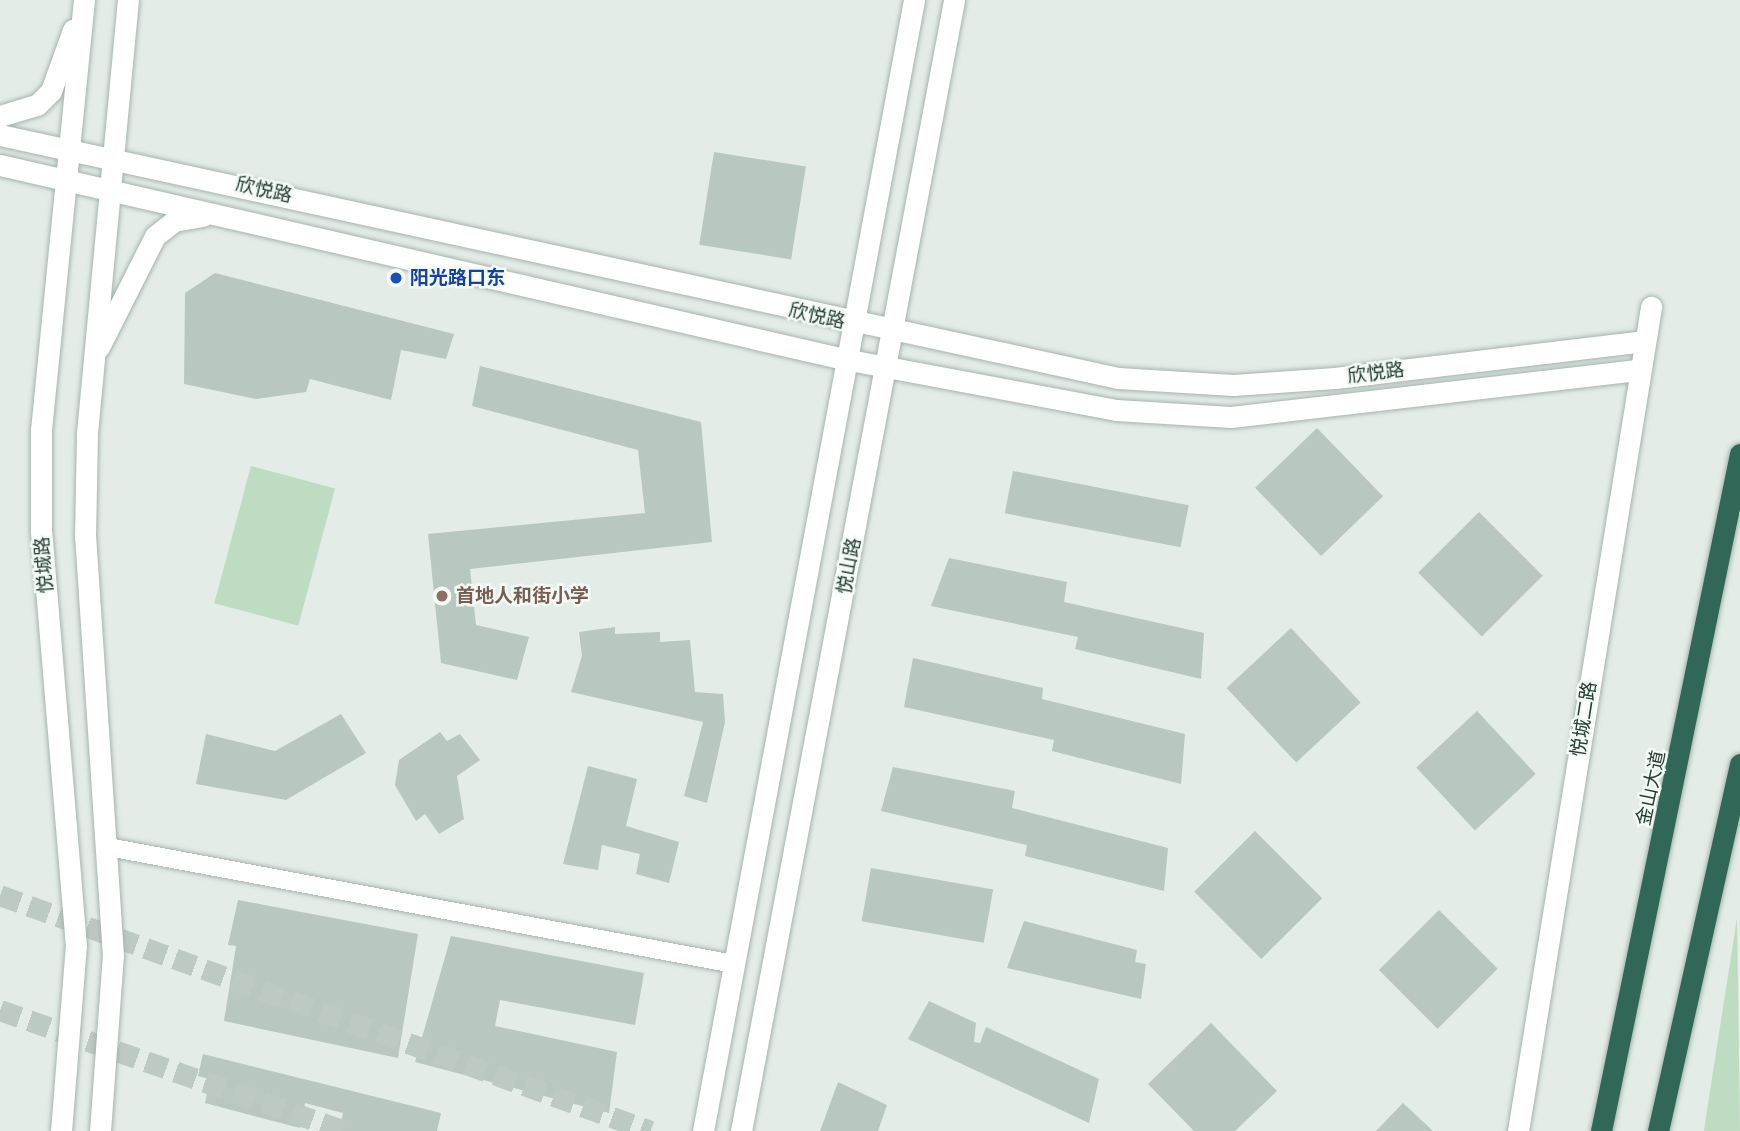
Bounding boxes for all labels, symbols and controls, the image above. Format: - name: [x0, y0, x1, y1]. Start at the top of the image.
- street label: 欣悦路: [234, 172, 294, 208]
- place label: 阳光路口东: [410, 267, 505, 289]
- marker: 阳光路口东: [388, 270, 404, 286]
- street label: 欣悦路: [787, 298, 847, 334]
- street label: 欣悦路: [1346, 358, 1406, 388]
- street label: 悦城路: [31, 536, 57, 594]
- street label: 悦山路: [832, 536, 866, 596]
- place label: 首地人和街小学: [456, 585, 589, 607]
- marker: 首地人和街小学: [434, 588, 450, 604]
- street label: 悦城二路: [1567, 680, 1601, 758]
- street label: 金山大道: [1632, 748, 1670, 828]

